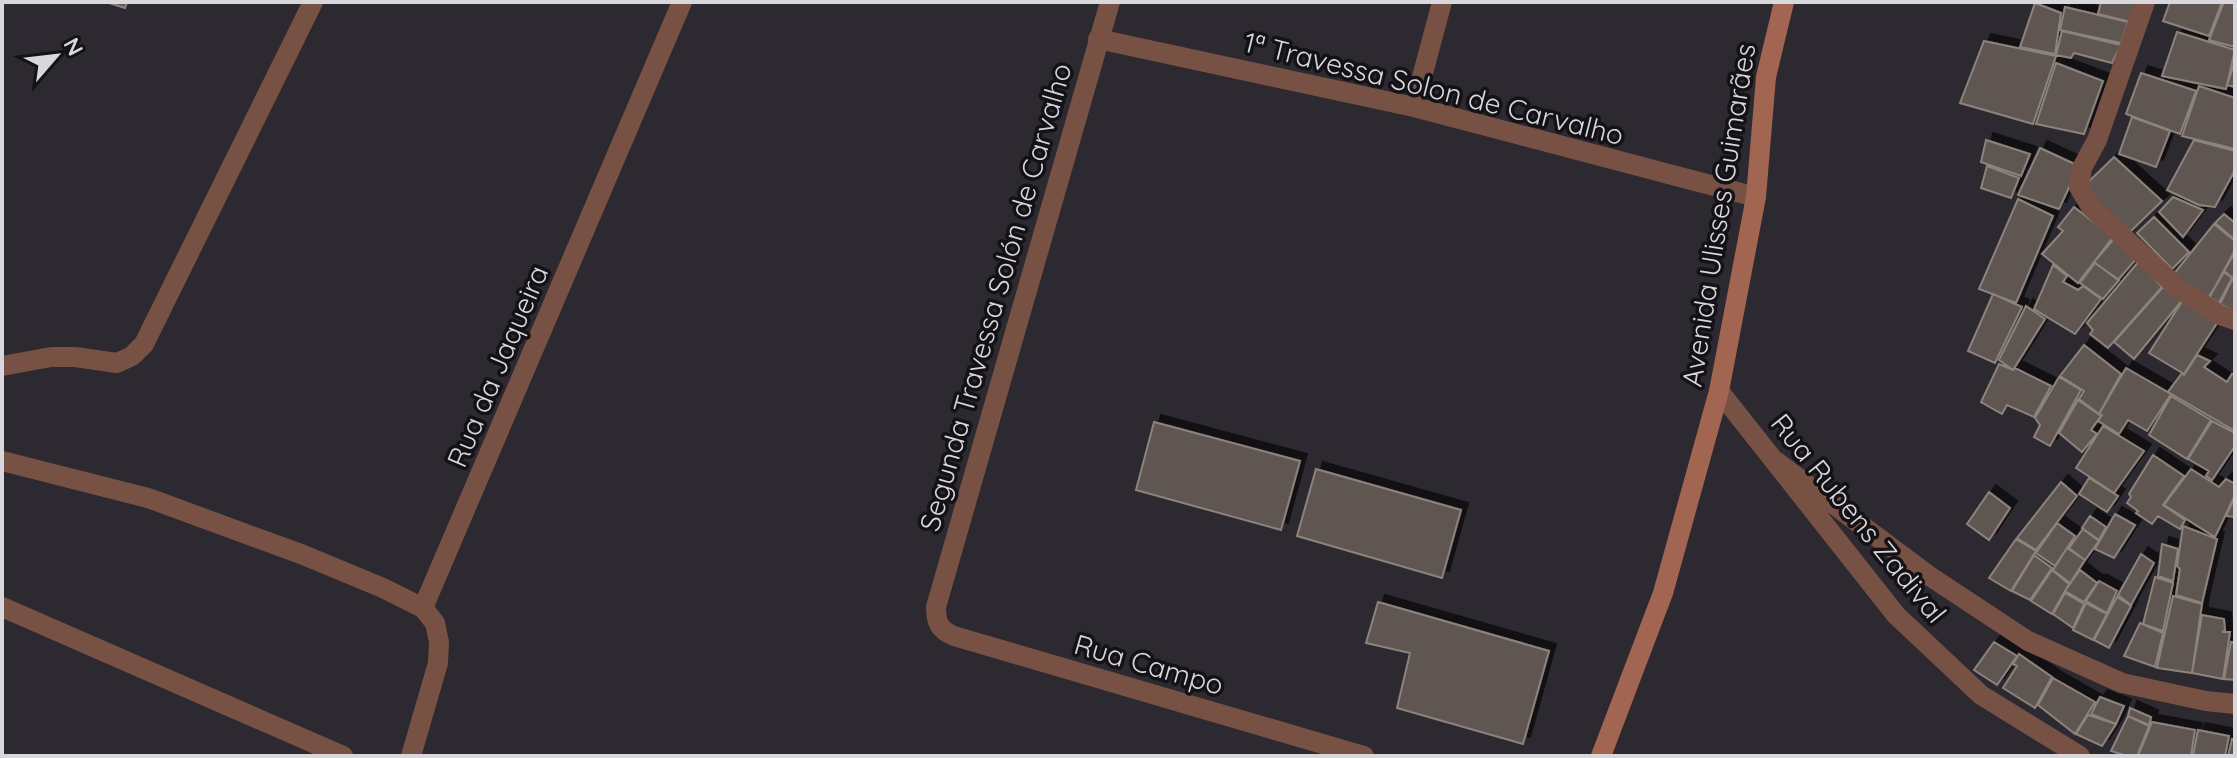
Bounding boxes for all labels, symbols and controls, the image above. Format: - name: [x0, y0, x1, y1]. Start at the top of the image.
- north arrow: [16, 16, 96, 96]
- street label: 1ª Travessa Solon de Carvalho: [1241, 24, 1627, 152]
- text: N: [58, 33, 90, 60]
- street label: Avenida Ulisses Guimarães: [1674, 41, 1762, 389]
- street label: Segunda Travessa Solón de Carvalho: [911, 59, 1079, 535]
- street label: Rua da Jaqueira: [439, 260, 555, 472]
- street label: Rua Rubens Zadival: [1764, 406, 1954, 630]
- street label: Rua Campo: [1070, 626, 1228, 702]

